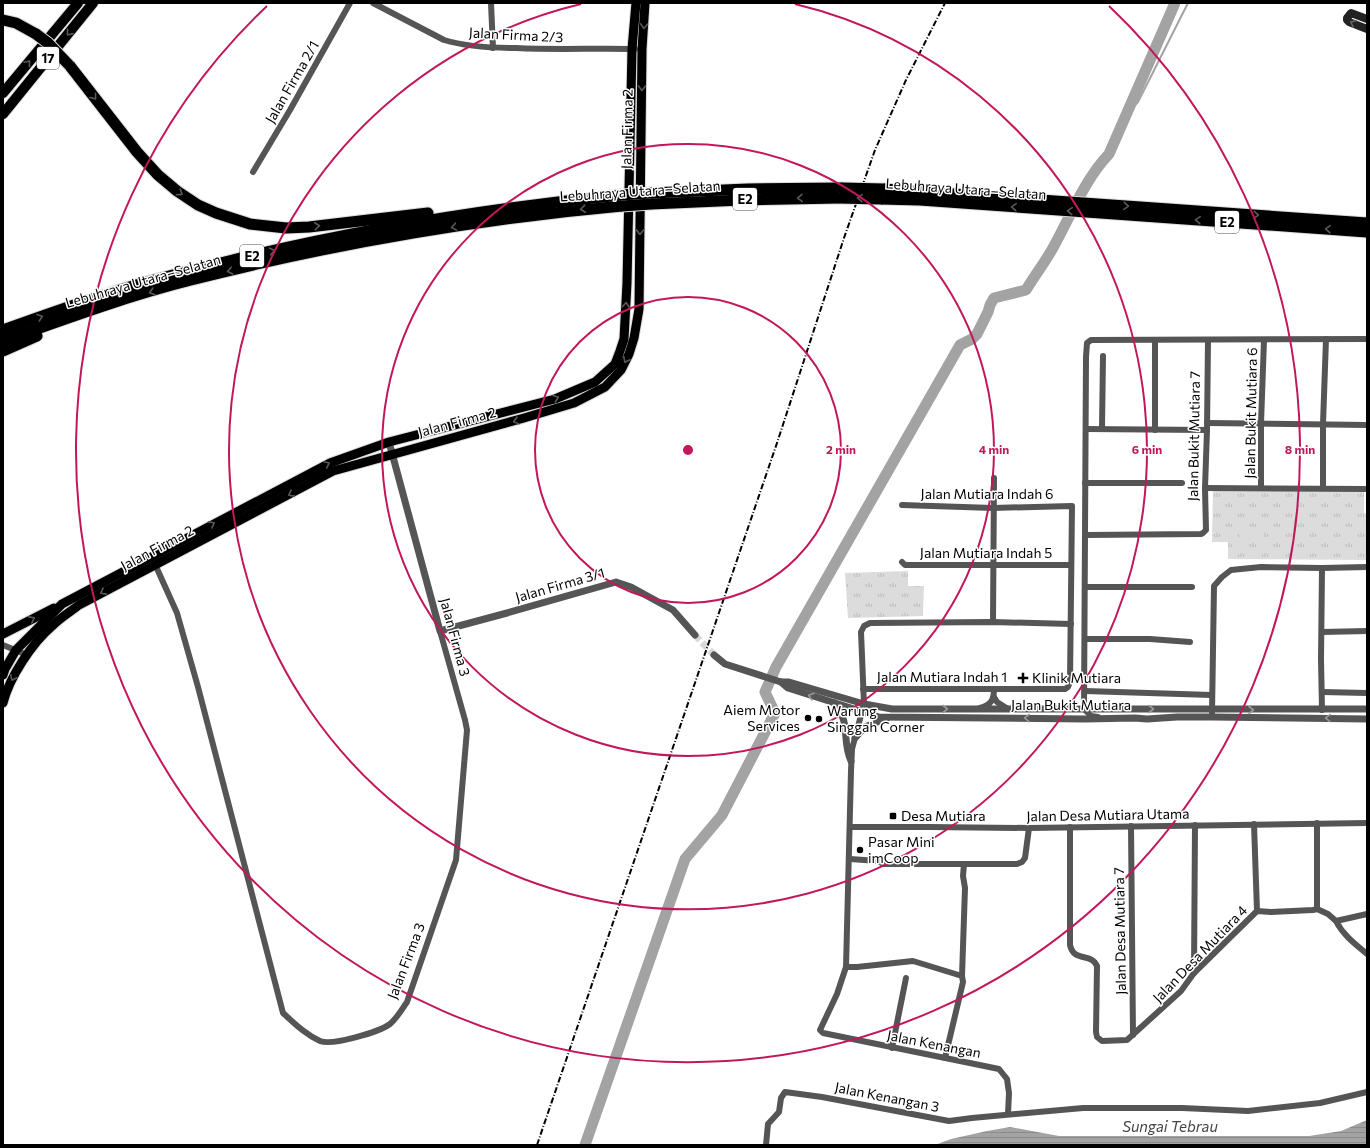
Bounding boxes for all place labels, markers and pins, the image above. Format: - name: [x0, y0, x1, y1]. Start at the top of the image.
- centre of rings: [681, 443, 695, 457]
- place label: Klinik Mutiara: [1032, 669, 1121, 686]
- marker: Klinik Mutiara: [1017, 672, 1029, 684]
- place label: Aiem Motor Services: [723, 701, 800, 734]
- place label: Warung Singgah Corner: [827, 702, 925, 735]
- marker: Aiem Motor Services: [803, 713, 813, 723]
- marker: Warung Singgah Corner: [814, 714, 824, 724]
- place label: Desa Mutiara: [901, 807, 986, 824]
- marker: Desa Mutiara: [888, 811, 898, 821]
- place label: Pasar Mini imCoop: [868, 833, 935, 866]
- marker: Pasar Mini imCoop: [855, 845, 865, 855]

